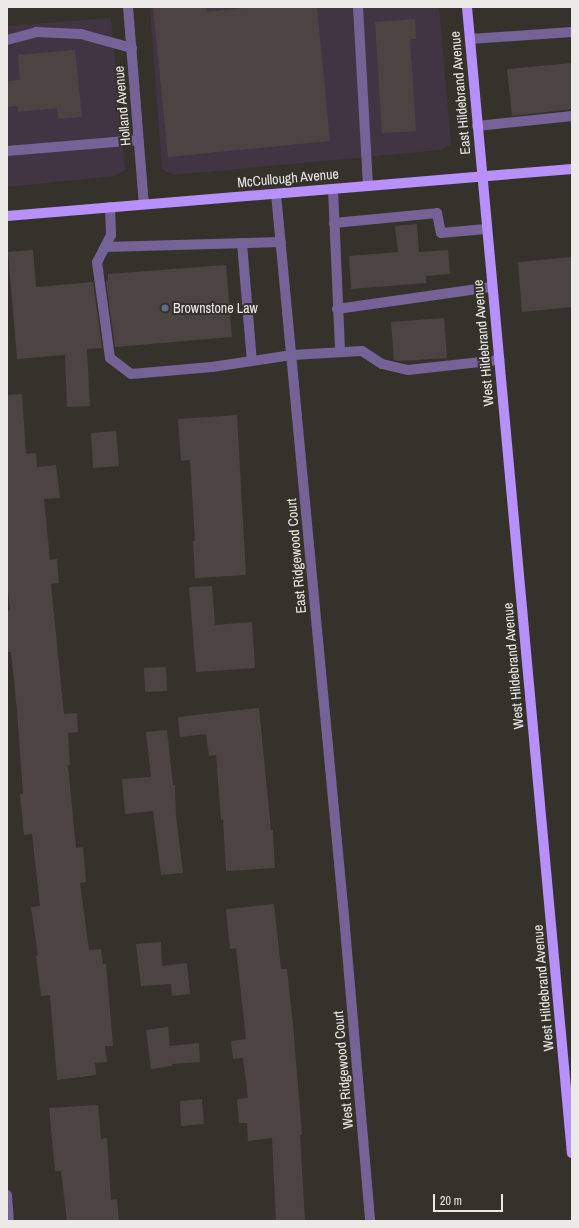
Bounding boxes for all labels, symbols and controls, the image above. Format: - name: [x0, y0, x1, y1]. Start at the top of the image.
- street label: East Hildebrand Avenue: [446, 30, 474, 156]
- street label: Holland Avenue: [110, 65, 134, 147]
- street label: McCullough Avenue: [236, 165, 340, 191]
- street label: West Hildebrand Avenue: [469, 279, 497, 407]
- place label: Brownstone Law: [173, 300, 258, 316]
- marker: Brownstone Law: [160, 303, 170, 313]
- street label: East Ridgewood Court: [283, 498, 309, 614]
- street label: West Hildebrand Avenue: [499, 602, 527, 730]
- street label: West Hildebrand Avenue: [529, 924, 557, 1052]
- street label: West Ridgewood Court: [329, 1010, 357, 1130]
- scale bar: [435, 1186, 505, 1212]
- text: 20 m: [440, 1193, 462, 1209]

